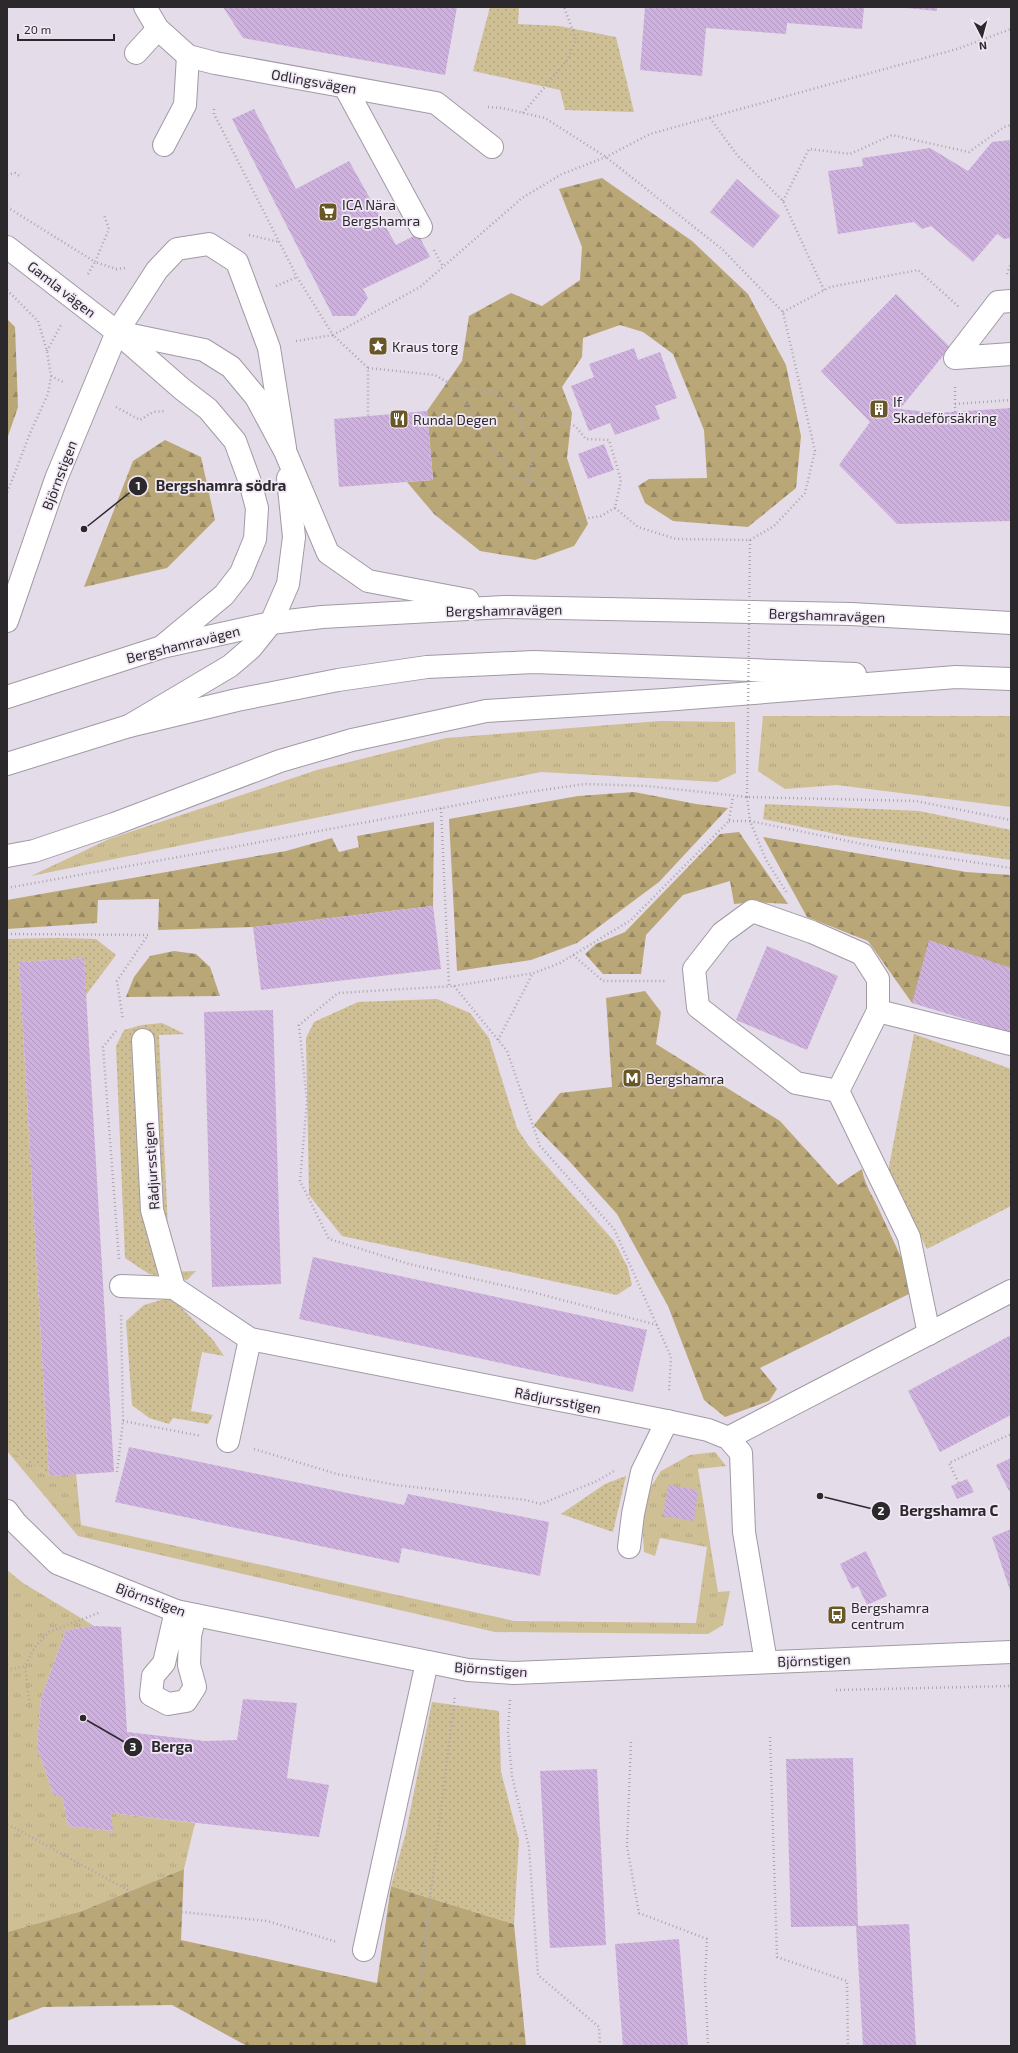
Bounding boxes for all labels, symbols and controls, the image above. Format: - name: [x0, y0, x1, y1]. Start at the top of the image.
- scale bar: [18, 16, 114, 42]
- north arrow: [962, 16, 1002, 56]
- text: 20 m: [24, 22, 51, 36]
- text: N: [978, 40, 988, 53]
- street label: Odlingsvägen: [270, 65, 358, 97]
- place label: ICA Nära Bergshamra: [342, 196, 420, 229]
- supermarket icon: ICA Nära Bergshamra: [317, 201, 339, 223]
- street label: Gamla vägen: [25, 257, 99, 321]
- place icon: Kraus torg: [367, 335, 389, 357]
- place label: Kraus torg: [392, 338, 458, 355]
- place label: If Skadeförsäkring: [893, 393, 997, 426]
- building icon: If Skadeförsäkring: [868, 398, 890, 420]
- restaurant icon: Runda Degen: [388, 408, 410, 430]
- place label: Runda Degen: [413, 411, 497, 428]
- street label: Björnstigen: [38, 438, 80, 512]
- callout: Bergshamra södra: [128, 472, 295, 499]
- text: Bergshamra södra: [156, 476, 286, 494]
- text: 1: [135, 478, 141, 492]
- street label: Bergshamravägen: [446, 600, 562, 620]
- street label: Bergshamravägen: [768, 604, 886, 626]
- street label: Bergshamravägen: [124, 622, 242, 666]
- metro station icon: Bergshamra: [621, 1067, 643, 1089]
- place label: Bergshamra: [646, 1070, 724, 1087]
- street label: Rådjursstigen: [139, 1122, 163, 1210]
- street label: Rådjursstigen: [513, 1383, 603, 1417]
- callout: Bergshamra C: [871, 1498, 1006, 1525]
- text: Bergshamra C: [900, 1501, 999, 1519]
- text: 2: [878, 1503, 885, 1517]
- street label: Björnstigen: [114, 1578, 188, 1620]
- place label: Bergshamra centrum: [851, 1599, 929, 1632]
- bus stop icon: Bergshamra centrum: [826, 1604, 848, 1626]
- street label: Björnstigen: [777, 1650, 851, 1670]
- street label: Björnstigen: [454, 1658, 528, 1680]
- callout: Berga: [123, 1733, 201, 1760]
- text: Berga: [151, 1737, 193, 1755]
- text: 3: [130, 1739, 137, 1753]

